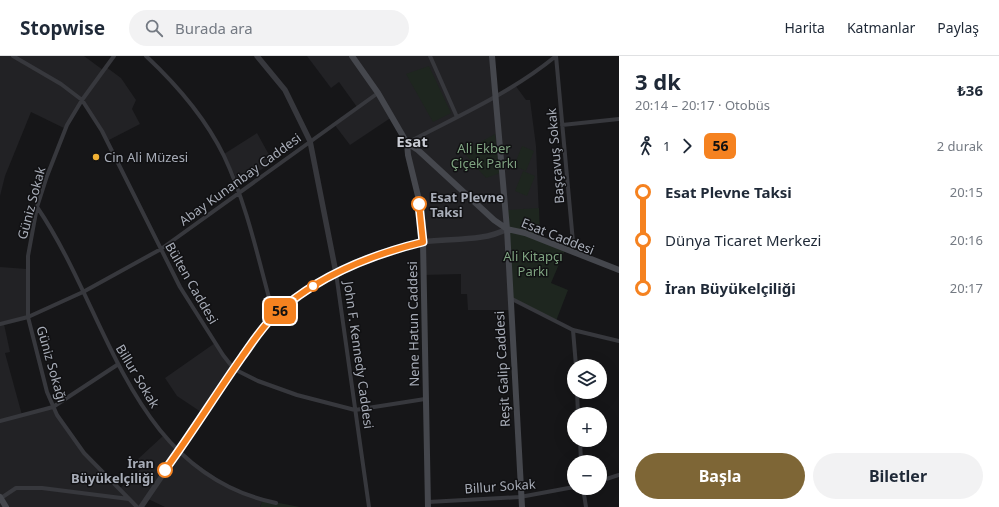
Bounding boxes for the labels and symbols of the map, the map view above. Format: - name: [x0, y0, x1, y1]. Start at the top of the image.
- street label: Başçavuş Sokak: [542, 107, 568, 205]
- street label: Abay Kunanbay Caddesi: [175, 129, 305, 229]
- district label: Esat: [396, 131, 428, 151]
- park label: Ali Ekber Çiçek Parkı: [451, 139, 517, 172]
- place label: Cin Ali Müzesi: [104, 148, 188, 166]
- marker: Cin Ali Müzesi: [91, 152, 101, 162]
- street label: Güniz Sokak: [13, 165, 49, 241]
- place label: Esat Plevne Taksi: [430, 188, 504, 221]
- marker: Esat Plevne Taksi: [411, 196, 427, 212]
- street label: Esat Caddesi: [519, 213, 597, 259]
- street label: Bülten Caddesi: [161, 239, 223, 327]
- park label: Ali Kitapçı Parkı: [503, 247, 563, 280]
- street label: Nene Hatun Caddesi: [403, 261, 423, 387]
- street label: John F. Kennedy Caddesi: [339, 278, 378, 430]
- unlabelled marker: [307, 280, 319, 292]
- line badge: 56: [262, 298, 298, 324]
- street label: Reşit Galip Caddesi: [490, 310, 514, 428]
- street label: Güniz Sokağı: [32, 324, 72, 404]
- street label: Billur Sokak: [112, 341, 164, 411]
- place label: İran Büyükelçiliği: [71, 454, 154, 487]
- marker: İran Büyükelçiliği: [157, 462, 173, 478]
- street label: Billur Sokak: [464, 475, 536, 497]

